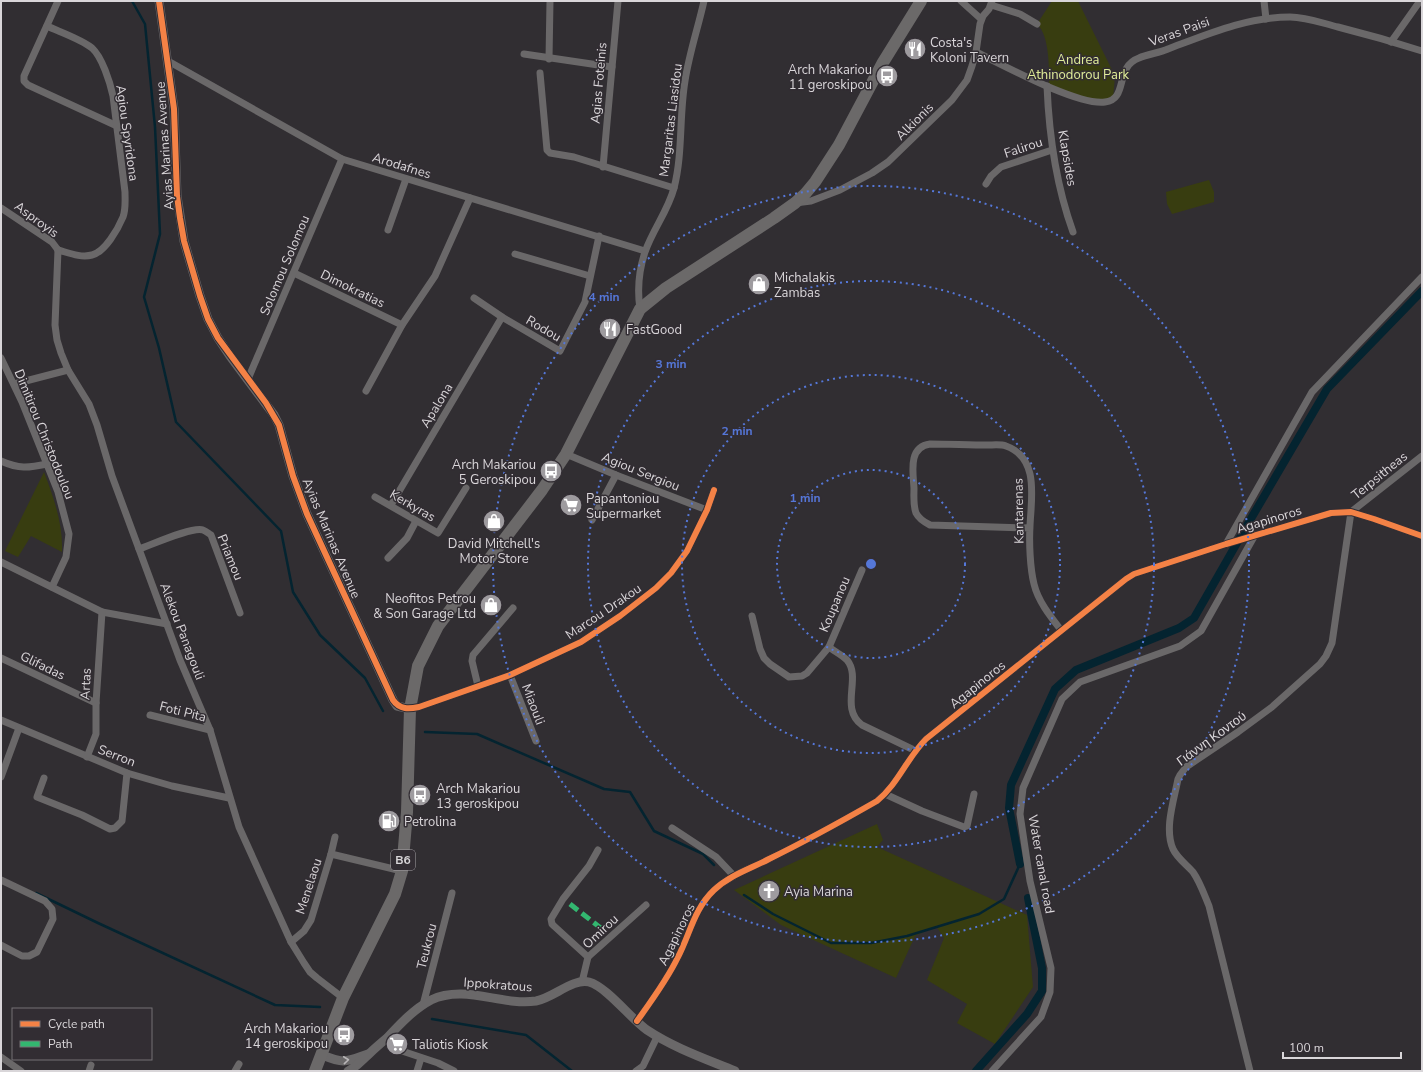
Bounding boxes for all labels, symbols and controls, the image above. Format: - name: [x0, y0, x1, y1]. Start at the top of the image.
- street label: Veras Paisi: [1146, 13, 1212, 52]
- place label: Costa's Koloni Tavern: [930, 34, 1009, 67]
- restaurant icon: Costa's Koloni Tavern: [902, 36, 928, 62]
- street label: Agias Foteinis: [586, 42, 612, 125]
- park label: Andrea Athinodorou Park: [1027, 51, 1130, 84]
- place label: Arch Makariou 11 geroskipou: [788, 61, 872, 94]
- street label: Margaritas Liasidou: [655, 62, 687, 178]
- bus stop icon: Arch Makariou 11 geroskipou: [874, 63, 900, 89]
- street label: Ayias Marinas Avenue: [152, 81, 178, 211]
- street label: Agiou Spyridona: [111, 84, 143, 182]
- street label: Alkionis: [892, 99, 938, 145]
- street label: Klapsides: [1053, 129, 1081, 188]
- street label: Falirou: [1002, 133, 1045, 163]
- street label: Arodafnes: [370, 148, 433, 183]
- street label: Asproyis: [11, 198, 62, 242]
- street label: Solomou Solomou: [256, 213, 314, 318]
- street label: Dimokratias: [317, 266, 388, 312]
- place label: Michalakis Zambas: [774, 269, 835, 302]
- shop icon: Michalakis Zambas: [746, 271, 772, 297]
- text: 4 min: [588, 289, 620, 305]
- street label: Rodou: [523, 312, 564, 346]
- restaurant icon: FastGood: [597, 316, 623, 342]
- place label: FastGood: [626, 321, 682, 339]
- text: 3 min: [655, 356, 687, 372]
- street label: Dimitirou Christodoulou: [10, 367, 78, 502]
- street label: Apalona: [416, 380, 457, 431]
- text: 2 min: [721, 423, 753, 439]
- street label: Agiou Sergiou: [599, 448, 682, 496]
- street label: Terpsitheas: [1348, 448, 1411, 504]
- place label: Arch Makariou 5 Geroskipou: [452, 456, 536, 489]
- bus stop icon: Arch Makariou 5 Geroskipou: [538, 458, 564, 484]
- street label: Ayias Marinas Avenue: [298, 475, 365, 601]
- street label: Kantarenas: [1009, 478, 1029, 544]
- street label: Kerkyras: [386, 486, 439, 526]
- place label: Papantoniou Supermarket: [586, 490, 661, 523]
- text: 1 min: [789, 490, 821, 506]
- supermarket icon: Papantoniou Supermarket: [558, 492, 584, 518]
- street label: Agapinoros: [1235, 502, 1304, 538]
- shop icon: David Mitchell's Motor Store: [481, 508, 507, 534]
- street label: Priamou: [213, 532, 247, 583]
- place label: David Mitchell's Motor Store: [448, 535, 540, 568]
- centre of rings: [864, 557, 878, 571]
- street label: Koupanou: [815, 574, 855, 635]
- street label: Alekou Panagouli: [155, 580, 209, 682]
- street label: Marcou Drakou: [562, 580, 645, 644]
- place label: Neofitos Petrou & Son Garage Ltd: [373, 590, 476, 623]
- shop icon: Neofitos Petrou & Son Garage Ltd: [478, 592, 504, 618]
- street label: Glifadas: [17, 647, 68, 685]
- street label: Agapinoros: [946, 657, 1009, 713]
- street label: Artas: [76, 668, 96, 701]
- street label: Miaouli: [517, 681, 549, 727]
- street label: Foti Pita: [157, 697, 208, 726]
- street label: Γιάννη Κοντού: [1173, 707, 1250, 770]
- street label: Serron: [95, 741, 138, 771]
- place label: Arch Makariou 13 geroskipou: [436, 780, 520, 813]
- bus stop icon: Arch Makariou 13 geroskipou: [407, 782, 433, 808]
- fuel station icon: Petrolina: [376, 808, 402, 834]
- place label: Petrolina: [404, 813, 456, 831]
- street label: Water canal road: [1023, 813, 1059, 915]
- road number: B6: [391, 850, 415, 870]
- street label: Menelaou: [291, 856, 326, 916]
- church icon: Ayia Marina: [756, 878, 782, 904]
- place label: Ayia Marina: [784, 883, 853, 901]
- street label: Agapinoros: [654, 900, 700, 969]
- street label: Omirou: [579, 910, 623, 953]
- street label: Teukrou: [413, 921, 441, 971]
- street label: Ippokratous: [463, 974, 533, 996]
- legend: [12, 1008, 152, 1060]
- text: Cycle path: [48, 1016, 105, 1032]
- place label: Arch Makariou 14 geroskipou: [244, 1020, 328, 1053]
- bus stop icon: Arch Makariou 14 geroskipou: [331, 1022, 357, 1048]
- supermarket icon: Taliotis Kiosk: [384, 1031, 410, 1057]
- scale bar: [1283, 1034, 1401, 1060]
- text: Path: [48, 1036, 73, 1052]
- place label: Taliotis Kiosk: [412, 1036, 489, 1054]
- text: 100 m: [1289, 1040, 1324, 1056]
- one-way arrow: [343, 1056, 349, 1065]

